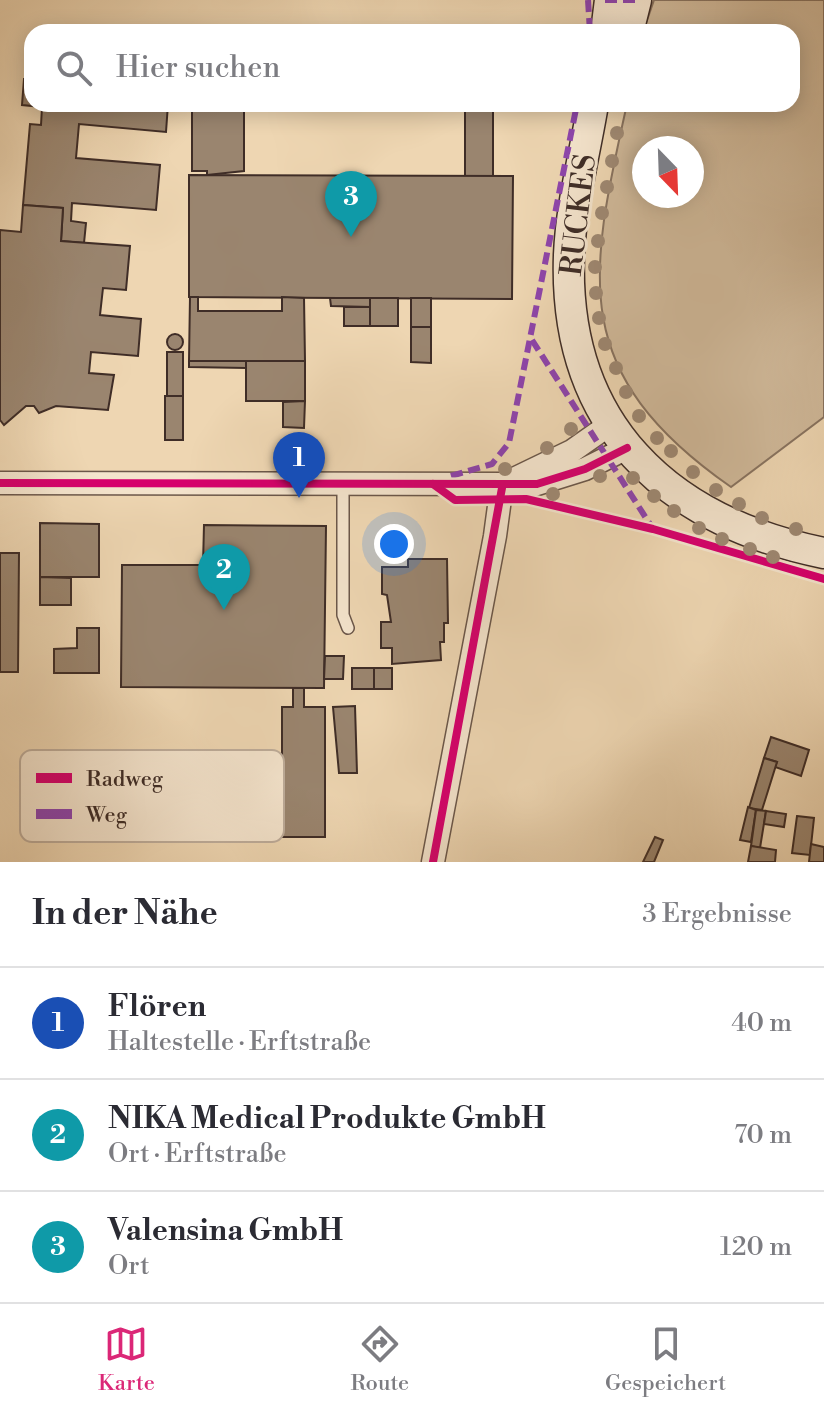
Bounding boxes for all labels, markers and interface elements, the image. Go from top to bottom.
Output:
search box [24,24,800,112]
icon: search [52,46,96,90]
text: Hier suchen [116,49,280,87]
north arrow [632,136,704,208]
street label: RUCKES [553,152,605,278]
pin: 3 [325,171,377,237]
pin: 1 [273,432,325,498]
your location [374,524,414,564]
pin: 2 [198,544,250,610]
legend [20,750,284,842]
text: Radweg [86,766,164,793]
text: Weg [85,802,128,829]
text: In der Nähe [32,893,218,935]
text: 3 Ergebnisse [642,898,792,930]
text: Flören [108,988,206,1026]
text: 1 [52,1007,64,1039]
text: 40 m [731,1007,792,1039]
text: Haltestelle · Erftstraße [108,1026,371,1058]
text: NIKA Medical Produkte GmbH [108,1100,546,1138]
text: 2 [50,1119,66,1151]
text: 70 m [734,1119,792,1151]
text: Ort · Erftstraße [108,1138,287,1170]
text: Valensina GmbH [108,1212,343,1250]
text: 3 [50,1231,66,1263]
text: 120 m [720,1231,792,1263]
text: Ort [108,1250,150,1282]
tab: Karte [98,1322,155,1397]
tab: Route [351,1322,409,1397]
tab: Gespeichert [605,1322,726,1397]

